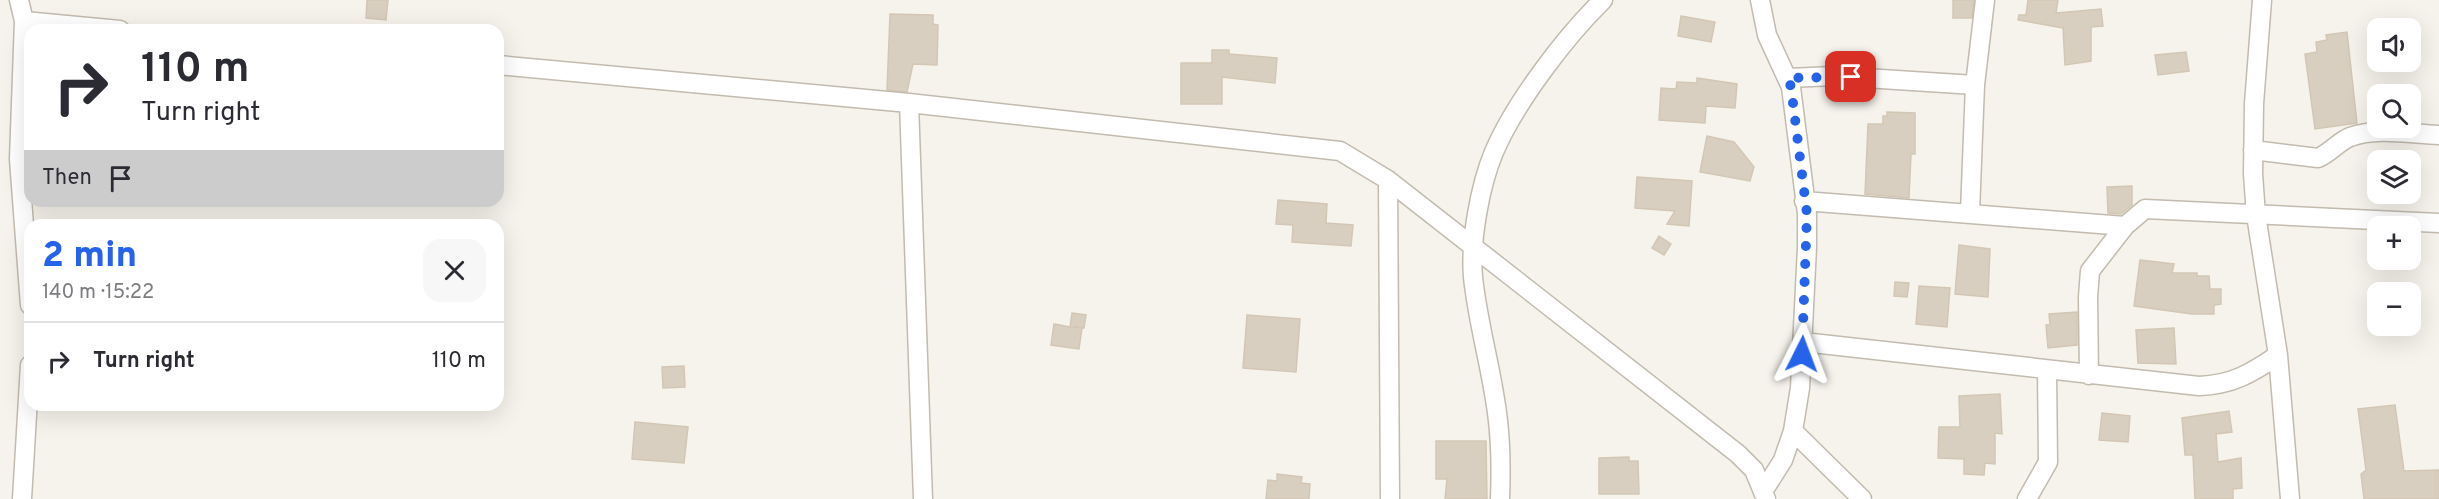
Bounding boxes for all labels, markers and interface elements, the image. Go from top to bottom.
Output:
map controls [2367,18,2421,336]
button: sound [2367,18,2421,72]
text: 110 m [141,44,250,97]
icon: right [42,48,120,126]
pin [1825,51,1876,102]
icon: arrive [1834,60,1867,93]
button: search [2367,84,2421,138]
text: Turn right [141,96,260,130]
button: layers [2367,150,2421,204]
icon: arrive [104,162,137,195]
text: Then [42,165,92,192]
button: + [2367,216,2421,270]
text: 2 min [42,234,137,280]
button: close [423,239,486,302]
text: 140 m · 15:22 [42,280,154,306]
button: − [2367,282,2421,336]
position arrow [1770,322,1834,386]
icon: right [42,345,75,378]
text: Turn right [93,348,195,375]
text: 110 m [432,348,486,375]

